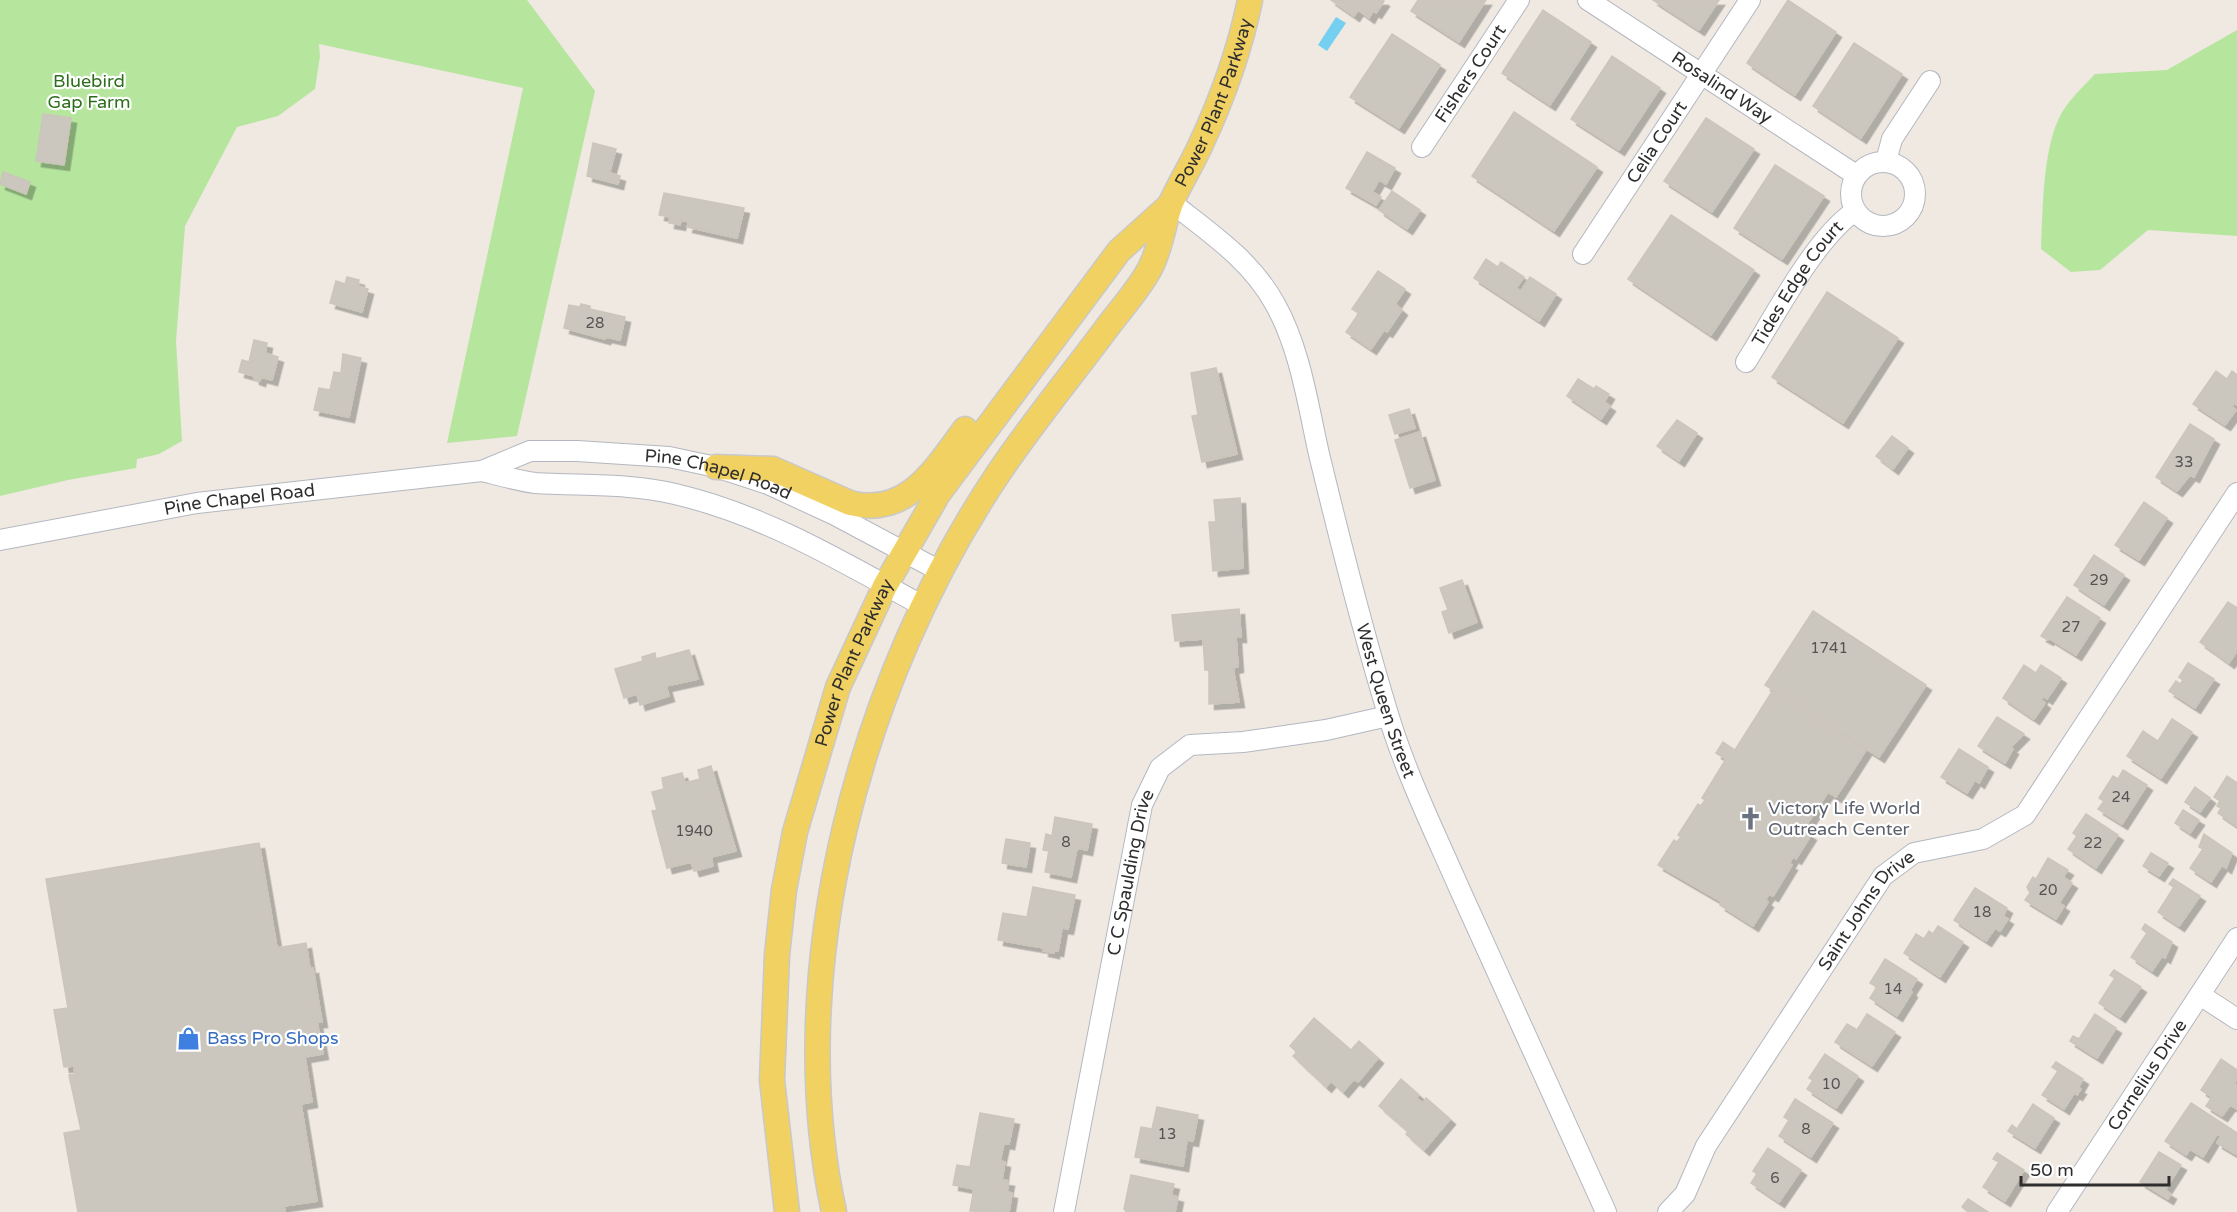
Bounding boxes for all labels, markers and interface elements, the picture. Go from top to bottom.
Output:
street label: Power Plant Parkway [1170,16,1257,191]
street label: Fishers Court [1430,20,1511,127]
street label: Rosalind Way [1668,47,1777,128]
park label: Bluebird Gap Farm [48,70,130,113]
street label: Celia Court [1622,97,1692,187]
street label: Tides Edge Court [1747,216,1848,350]
house number: 28 [586,314,604,332]
street label: Pine Chapel Road [644,444,795,504]
house number: 33 [2175,453,2193,471]
street label: Pine Chapel Road [162,479,316,520]
house number: 29 [2090,571,2108,589]
street label: Power Plant Parkway [810,574,898,749]
house number: 27 [2062,618,2080,636]
street label: West Queen Street [1351,621,1421,781]
house number: 1741 [1810,639,1848,657]
street label: C C Spaulding Drive [1102,786,1159,957]
house number: 24 [2112,788,2130,806]
place label: Victory Life World Outreach Center [1768,797,1920,840]
church icon: Victory Life World Outreach Center [1737,805,1763,831]
house number: 1940 [675,822,713,840]
house number: 8 [1061,833,1071,851]
house number: 22 [2084,834,2102,852]
street label: Saint Johns Drive [1813,845,1919,974]
house number: 20 [2039,881,2057,899]
house number: 18 [1973,903,1991,921]
house number: 14 [1884,980,1902,998]
street label: Cornelius Drive [2102,1015,2192,1135]
shop icon: Bass Pro Shops [176,1025,202,1051]
place label: Bass Pro Shops [207,1027,339,1049]
house number: 10 [1822,1075,1840,1093]
house number: 8 [1801,1120,1811,1138]
house number: 13 [1158,1125,1176,1143]
scale bar [2021,1149,2170,1187]
text: 50 m [2030,1159,2074,1181]
house number: 6 [1770,1169,1780,1187]

